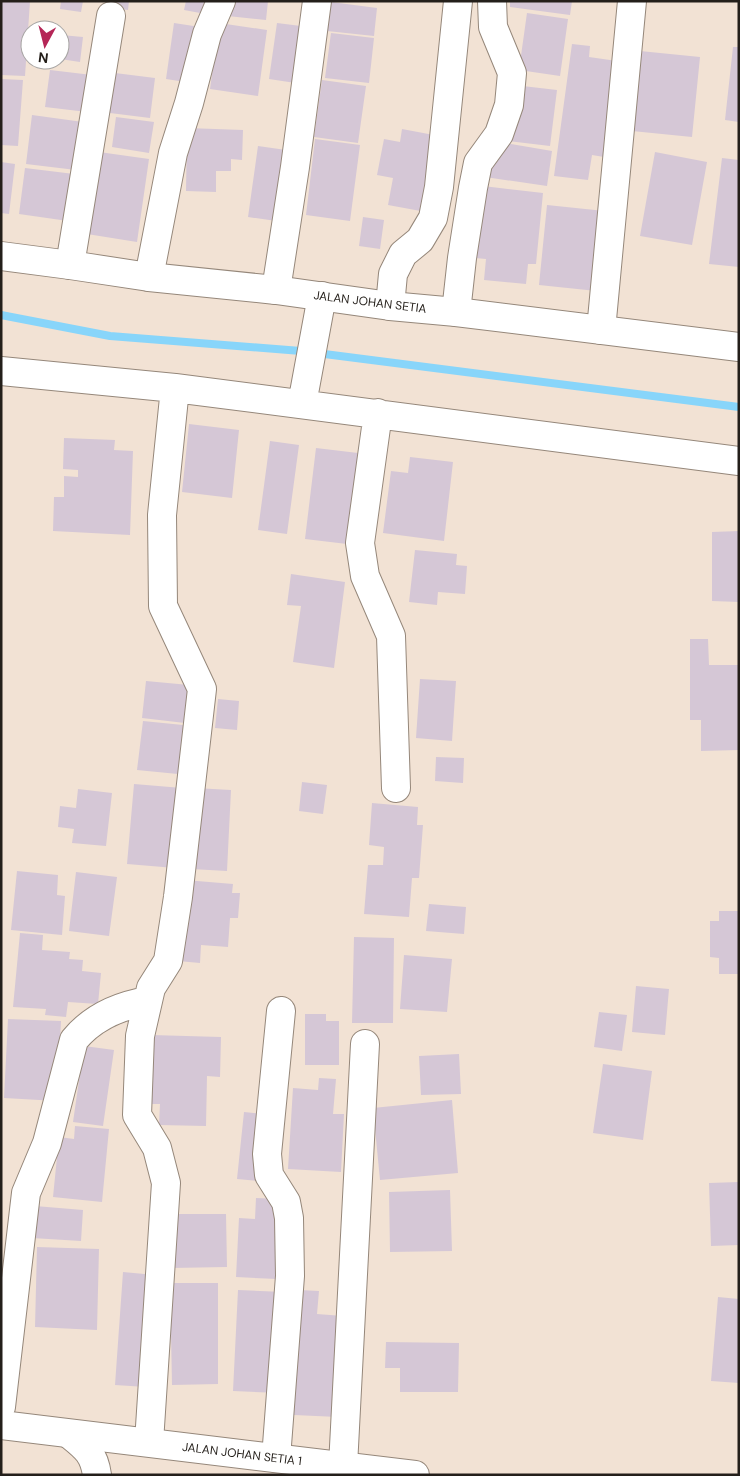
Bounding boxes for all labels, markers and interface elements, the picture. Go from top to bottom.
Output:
north arrow [20,20,70,70]
text: N [37,48,50,67]
street label: JALAN JOHAN SETIA [313,287,427,317]
street label: JALAN JOHAN SETIA 1 [181,1439,303,1469]

